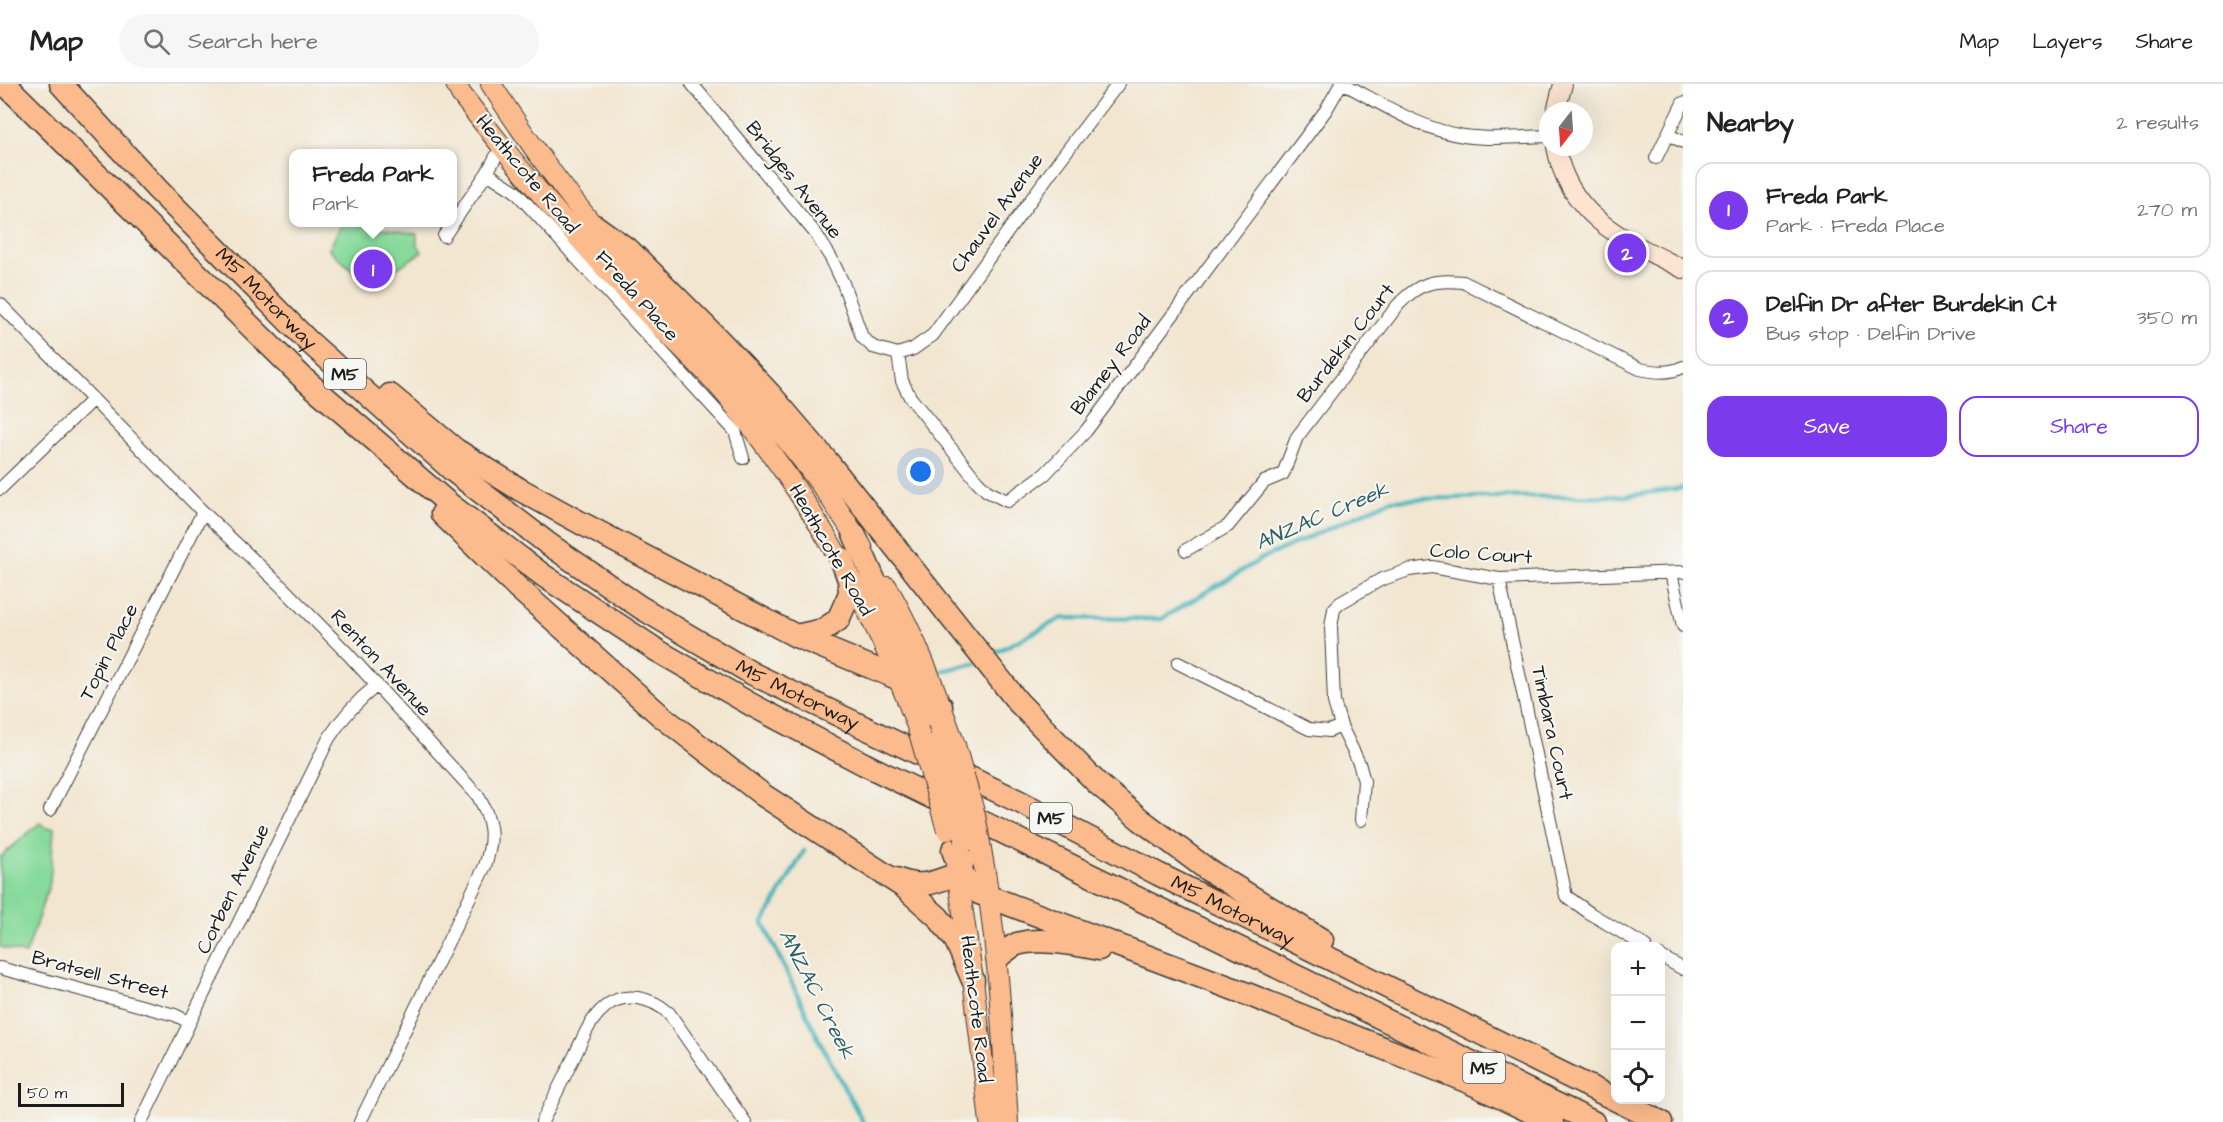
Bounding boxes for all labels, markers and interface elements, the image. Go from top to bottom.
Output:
search box [119,14,539,68]
text: Map [30,22,83,61]
icon: search [140,25,173,58]
text: Search here [188,26,318,57]
text: Map [1959,27,1999,56]
text: Layers [2032,27,2102,56]
text: Share [2135,27,2193,56]
north arrow [1539,102,1593,156]
text: Nearby [1707,105,1794,141]
street label: Heathcote Road [469,108,585,240]
text: 2 results [2116,109,2199,137]
street label: Bridges Avenue [738,115,849,246]
street label: Chauvel Avenue [944,147,1050,279]
popup [289,149,457,227]
text: Freda Park [312,159,434,190]
text: Freda Park [1766,181,1887,212]
text: Park [312,190,359,218]
text: 1 [1727,196,1730,224]
text: 270 m [2137,196,2197,224]
text: Park · Freda Place [1766,212,1945,240]
pin: 2 [1608,230,1646,276]
street label: M5 Motorway [209,241,323,357]
street label: Freda Place [589,244,686,348]
pin: 1 [354,246,392,291]
street label: Burdekin Court [1290,277,1402,409]
text: Delfin Dr after Burdekin Ct [1766,289,2056,320]
text: 2 [1723,304,1734,332]
text: 350 m [2136,304,2197,332]
street label: Blamey Road [1064,309,1159,421]
text: Bus stop · Delfin Drive [1766,320,1976,348]
road number: M5 [324,359,366,389]
button: Save [1707,396,1947,457]
button: Share [1959,396,2199,457]
your location [906,457,935,486]
water label: ANZAC Creek [1251,475,1394,557]
street label: Heathcote Road [782,479,880,621]
street label: Colo Court [1429,536,1533,572]
street label: Topin Place [73,599,145,705]
street label: Renton Avenue [324,603,438,723]
street label: M5 Motorway [730,653,864,738]
street label: Timbara Court [1524,663,1580,803]
road number: M5 [1030,803,1072,833]
street label: Corben Avenue [189,819,277,959]
street label: M5 Motorway [1166,869,1299,954]
water label: ANZAC Creek [772,924,863,1065]
street label: Heathcote Road [953,934,999,1084]
map controls [1611,942,1665,1104]
button: + [1611,942,1665,996]
street label: Bratsell Street [29,943,171,1007]
button: − [1611,996,1665,1050]
button: locate [1611,1050,1665,1104]
road number: M5 [1463,1053,1505,1083]
scale bar [18,1080,124,1108]
text: 50 m [27,1082,67,1104]

